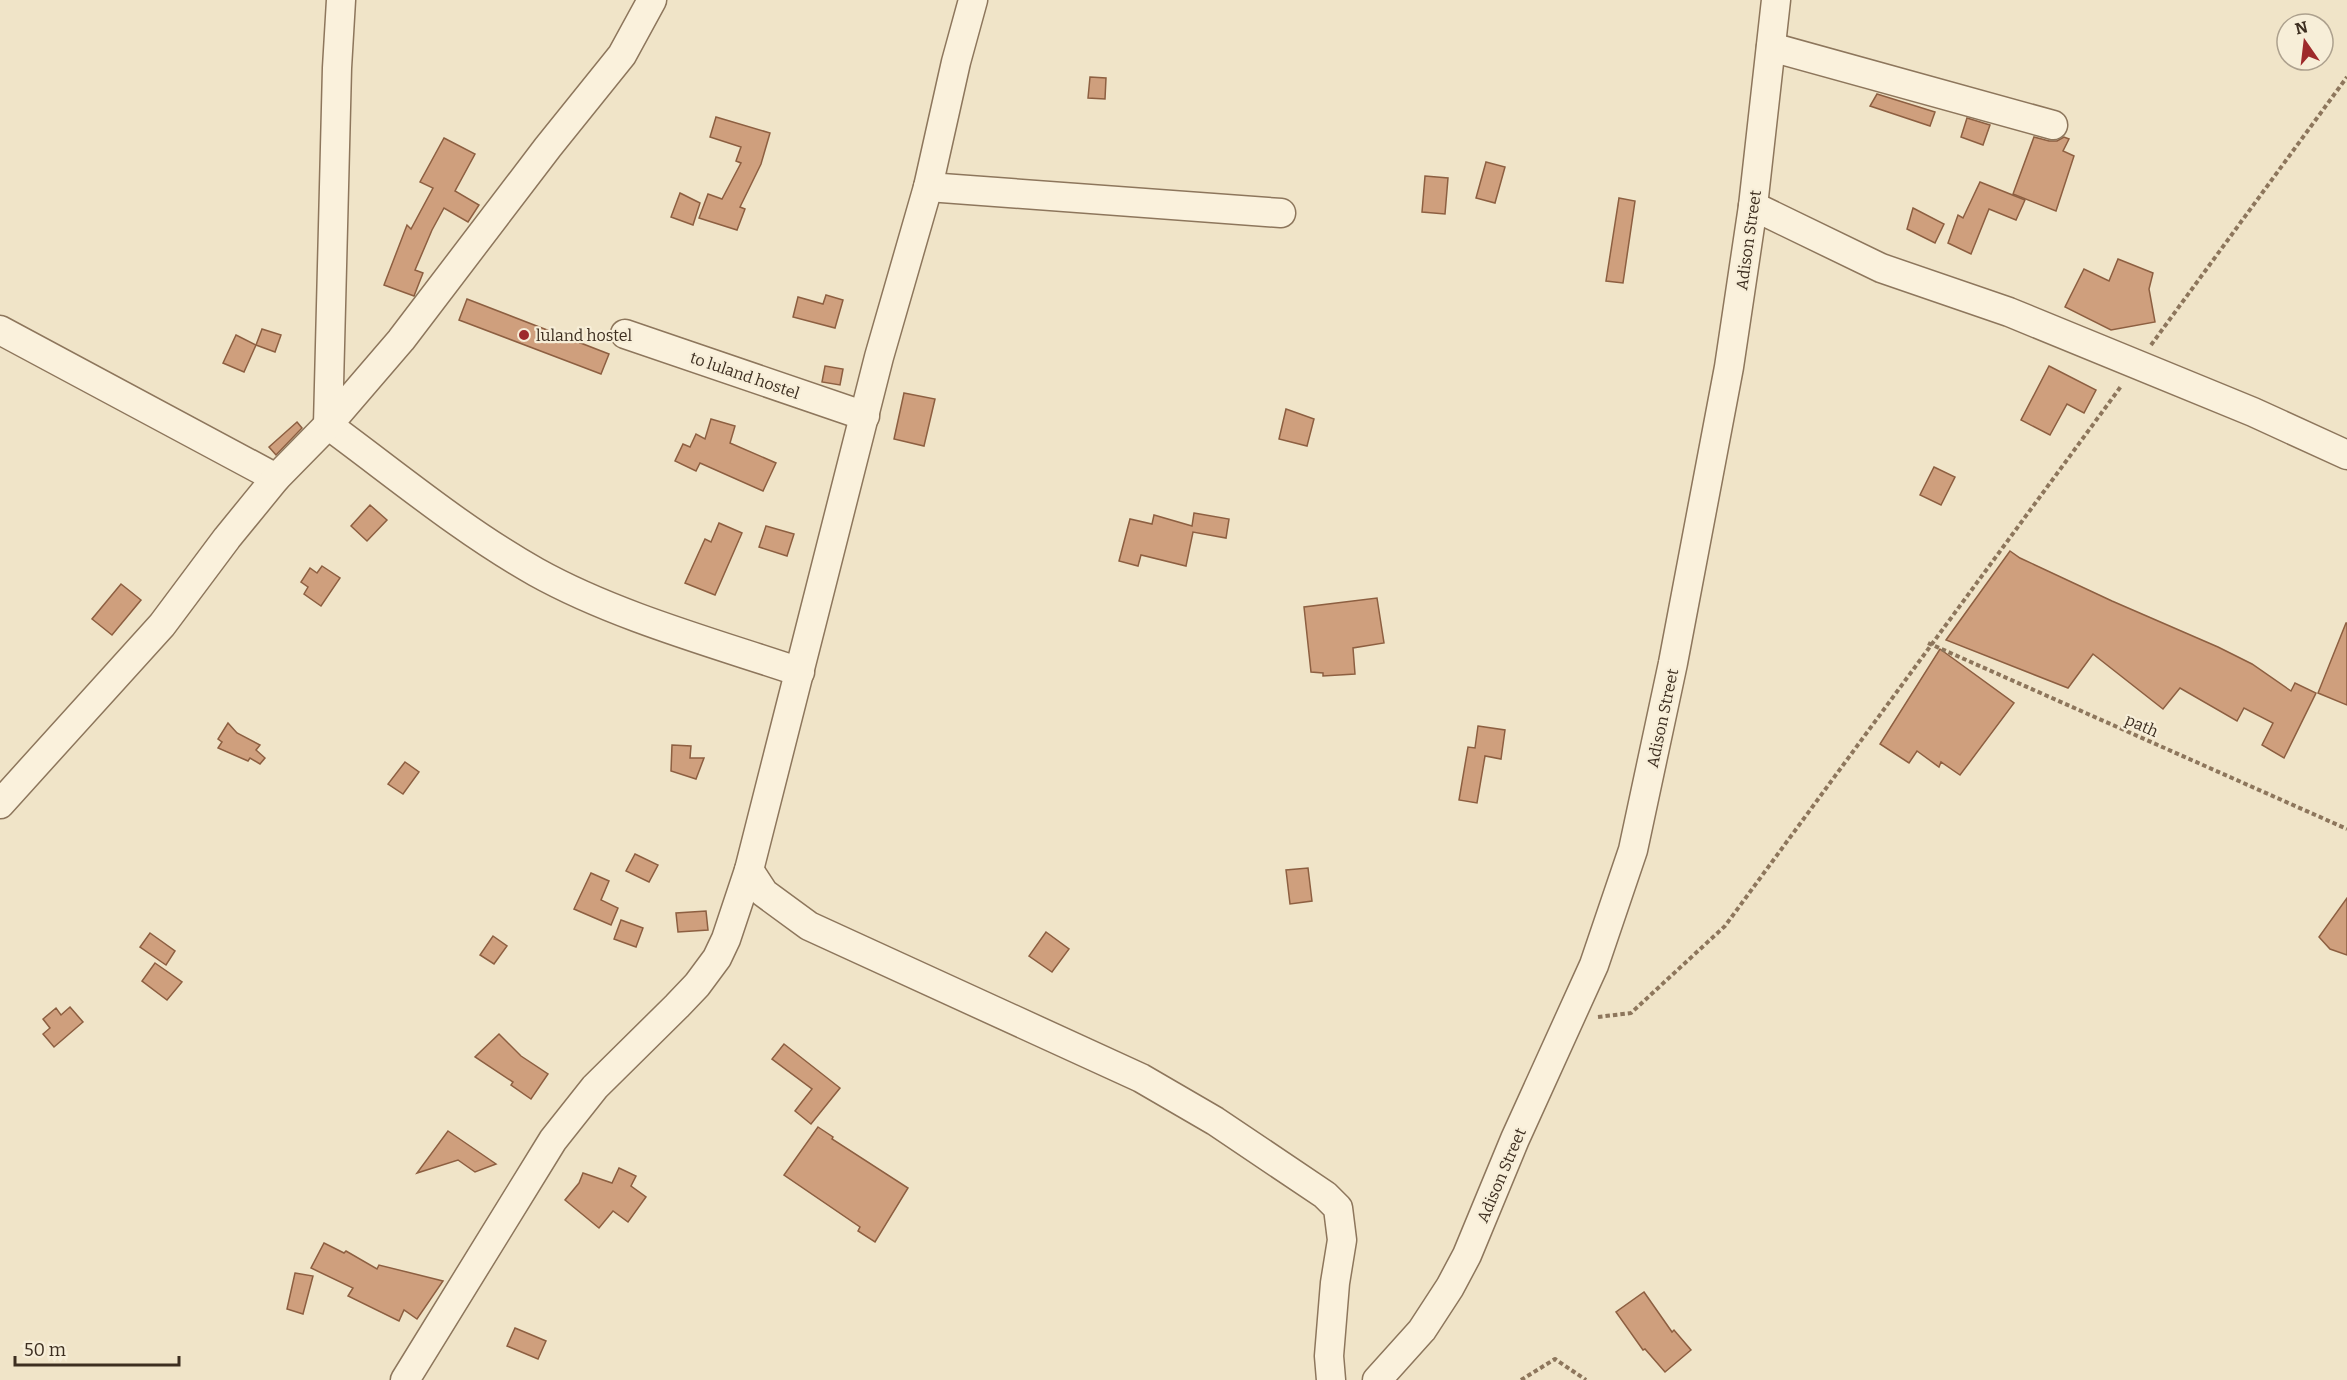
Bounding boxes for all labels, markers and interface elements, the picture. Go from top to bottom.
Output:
north arrow [2275,12,2335,72]
text: N [2293,17,2310,39]
street label: Adison Street [1732,189,1765,291]
place label: luland hostel [536,326,633,345]
marker: luland hostel [517,328,531,342]
street label: to luland hostel [688,348,802,403]
street label: Adison Street [1643,667,1682,769]
street label: path [2122,710,2161,741]
street label: Adison Street [1473,1125,1530,1225]
scale bar [15,1329,178,1367]
text: 50 m [24,1339,66,1361]

